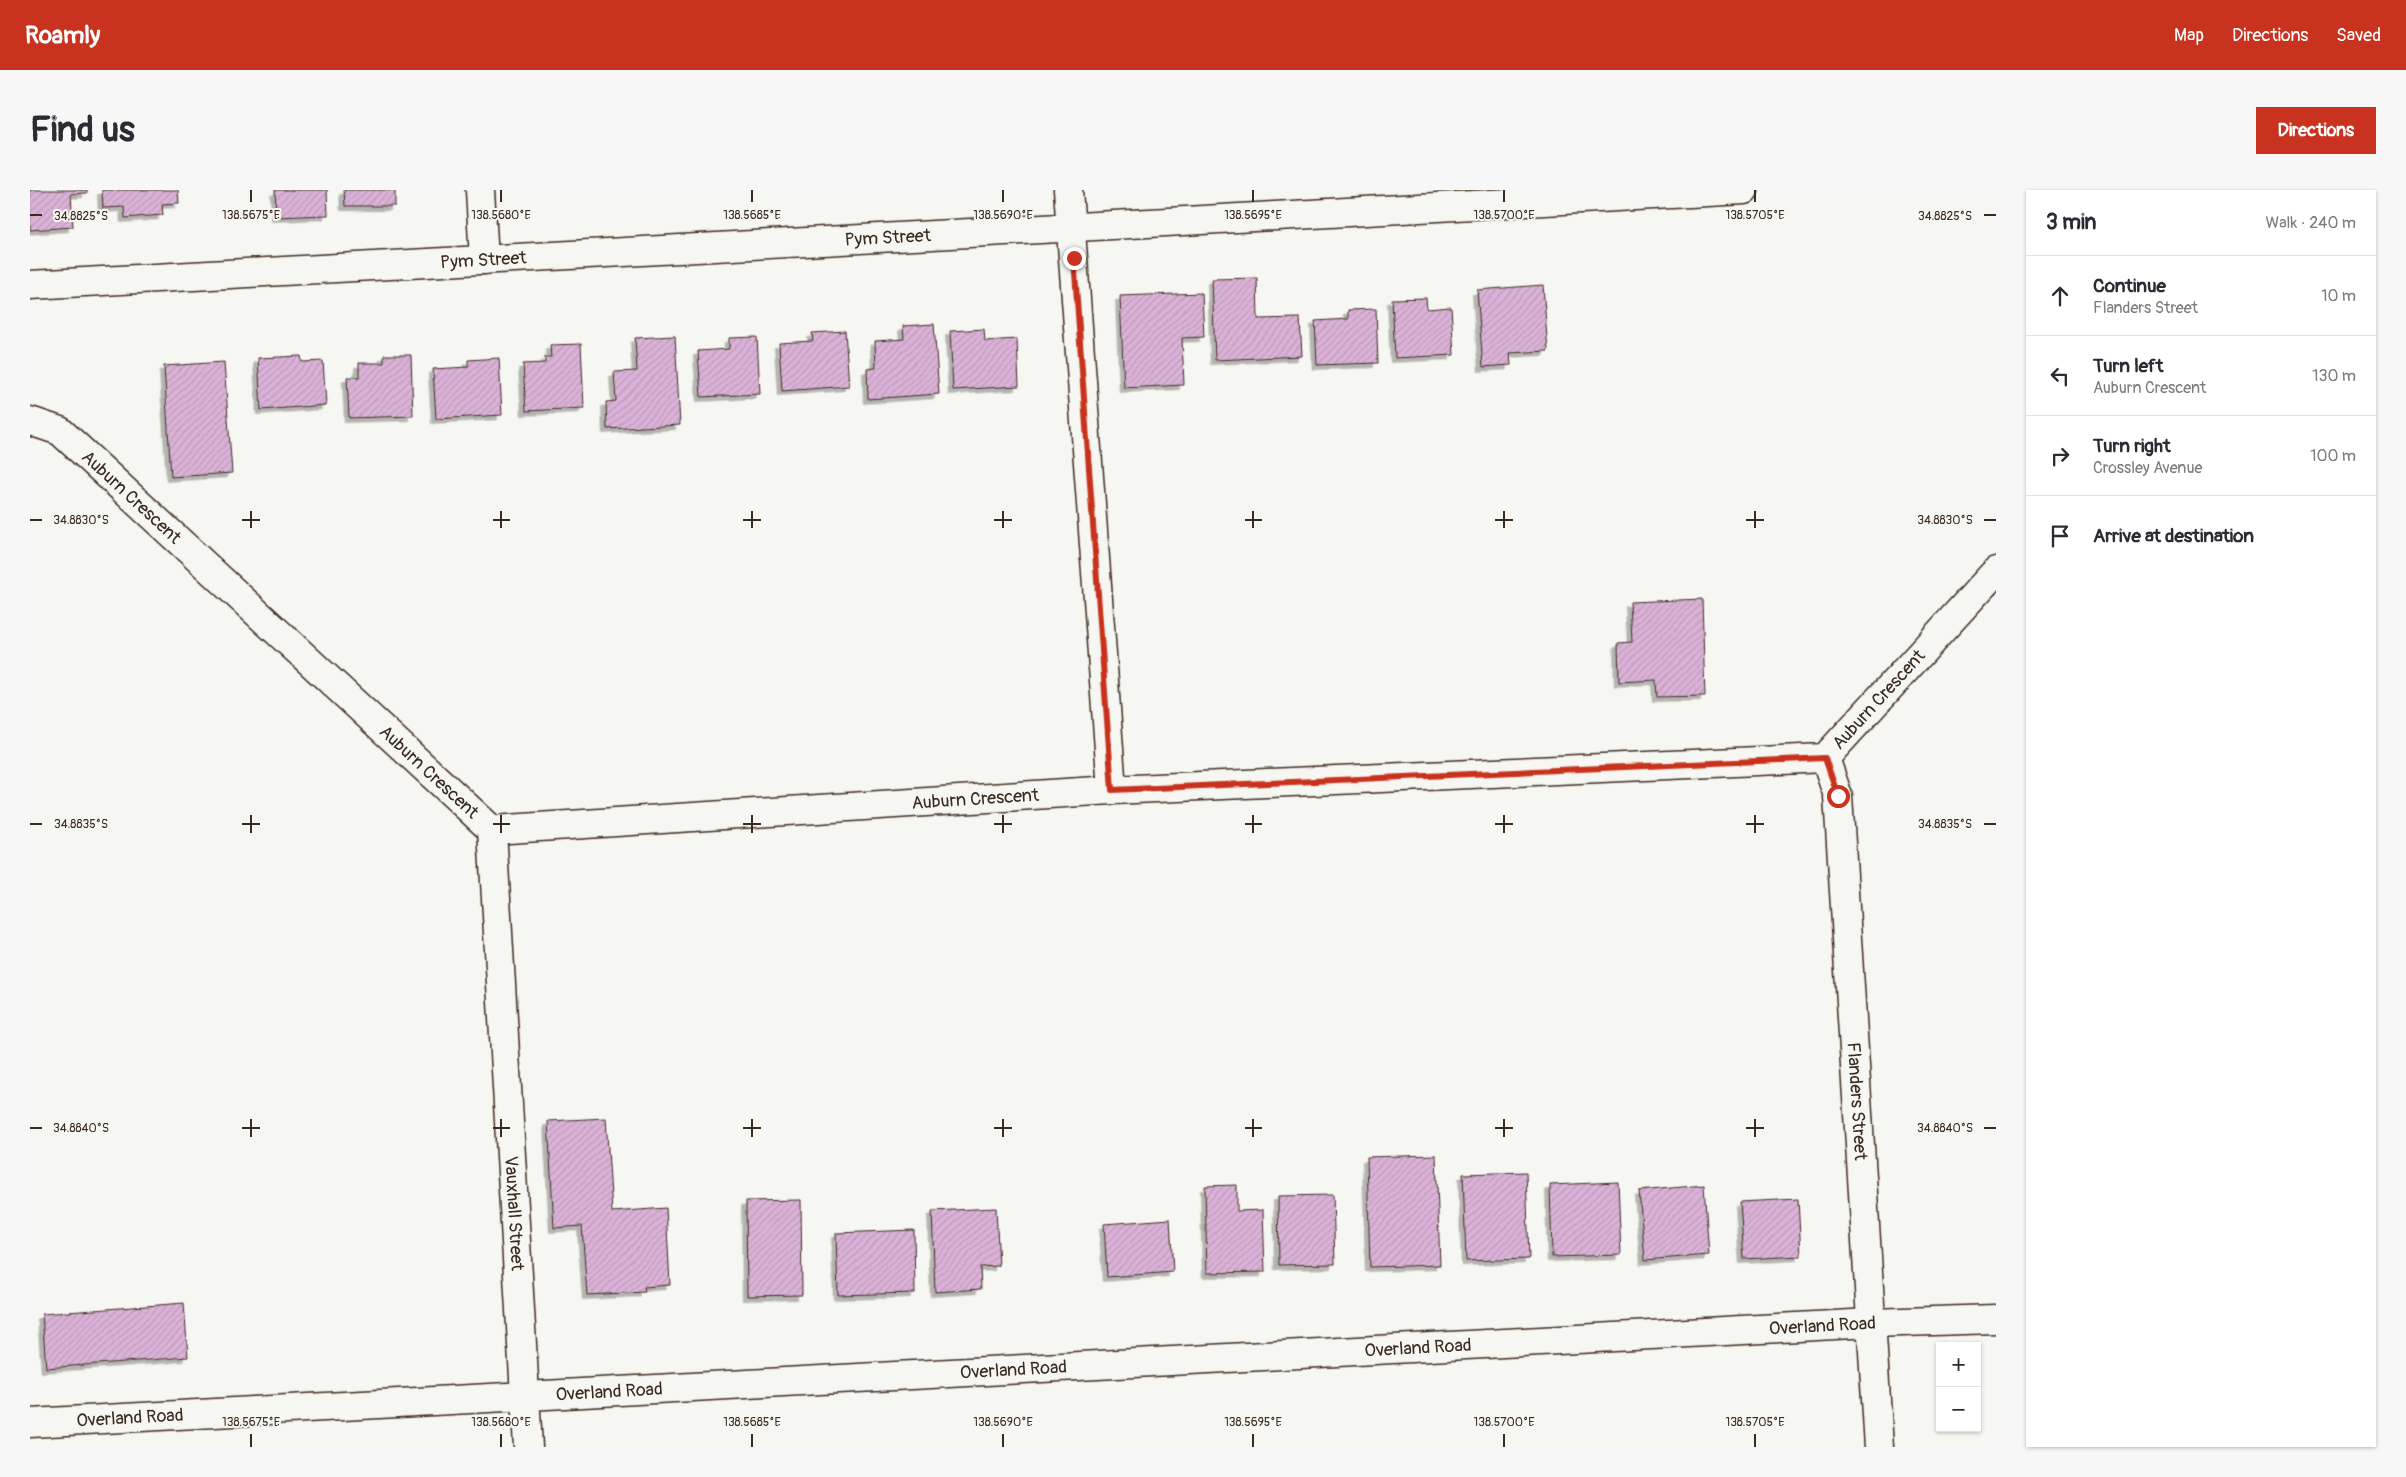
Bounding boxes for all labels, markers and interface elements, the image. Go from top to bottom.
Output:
text: Roamly [25,21,100,50]
text: Map [2174,24,2204,47]
text: Directions [2232,24,2308,47]
text: Saved [2336,24,2381,47]
button: Directions [2256,107,2376,154]
text: Find us [30,108,135,152]
text: 138.5675°E [222,208,280,223]
text: 138.5680°E [471,208,531,223]
text: 138.5685°E [723,208,781,223]
text: 138.5690°E [973,208,1033,223]
text: 138.5695°E [1224,208,1282,223]
text: 138.5700°E [1474,208,1534,223]
text: 138.5705°E [1725,208,1785,223]
text: 34.8825°S [54,209,108,224]
text: 34.8825°S [1918,209,1972,224]
text: 3 min [2046,209,2096,236]
text: Walk · 240 m [2265,213,2356,233]
street label: Pym Street [844,224,932,252]
street label: Pym Street [440,246,528,274]
route end [1063,247,1086,270]
text: Continue [2093,274,2166,298]
icon: ahead [2046,282,2074,310]
text: 10 m [2321,286,2356,306]
text: Flanders Street [2093,298,2198,318]
text: Turn left [2093,354,2163,378]
icon: left [2046,362,2074,390]
text: 130 m [2312,366,2356,386]
text: Auburn Crescent [2093,378,2206,398]
text: Turn right [2093,434,2171,458]
icon: right [2046,442,2074,470]
street label: Auburn Crescent [77,446,186,550]
text: 100 m [2310,446,2356,466]
text: Crossley Avenue [2093,458,2202,478]
text: 34.8830°S [53,513,109,528]
text: 34.8830°S [1917,513,1973,528]
icon: arrive [2046,522,2074,550]
text: Arrive at destination [2093,524,2254,548]
street label: Auburn Crescent [1827,644,1931,755]
street label: Auburn Crescent [374,721,484,824]
street label: Auburn Crescent [911,784,1040,815]
route start [1827,785,1850,808]
text: 34.8835°S [54,817,108,832]
text: 34.8835°S [1918,817,1972,832]
street label: Flanders Street [1842,1042,1872,1162]
text: 34.8840°S [53,1121,109,1136]
text: 34.8840°S [1917,1121,1973,1136]
street label: Vauxhall Street [499,1155,529,1272]
street label: Overland Road [1768,1312,1876,1341]
street label: Overland Road [1364,1334,1472,1362]
map controls [1936,1342,1981,1432]
button: + [1936,1342,1981,1387]
street label: Overland Road [959,1356,1068,1384]
street label: Overland Road [555,1378,663,1406]
button: − [1936,1387,1981,1432]
street label: Overland Road [76,1404,184,1432]
text: 138.5675°E [222,1415,280,1430]
text: 138.5680°E [471,1415,531,1430]
text: 138.5685°E [723,1415,781,1430]
text: 138.5690°E [973,1415,1033,1430]
text: 138.5695°E [1224,1415,1282,1430]
text: 138.5700°E [1474,1415,1534,1430]
text: 138.5705°E [1725,1415,1785,1430]

